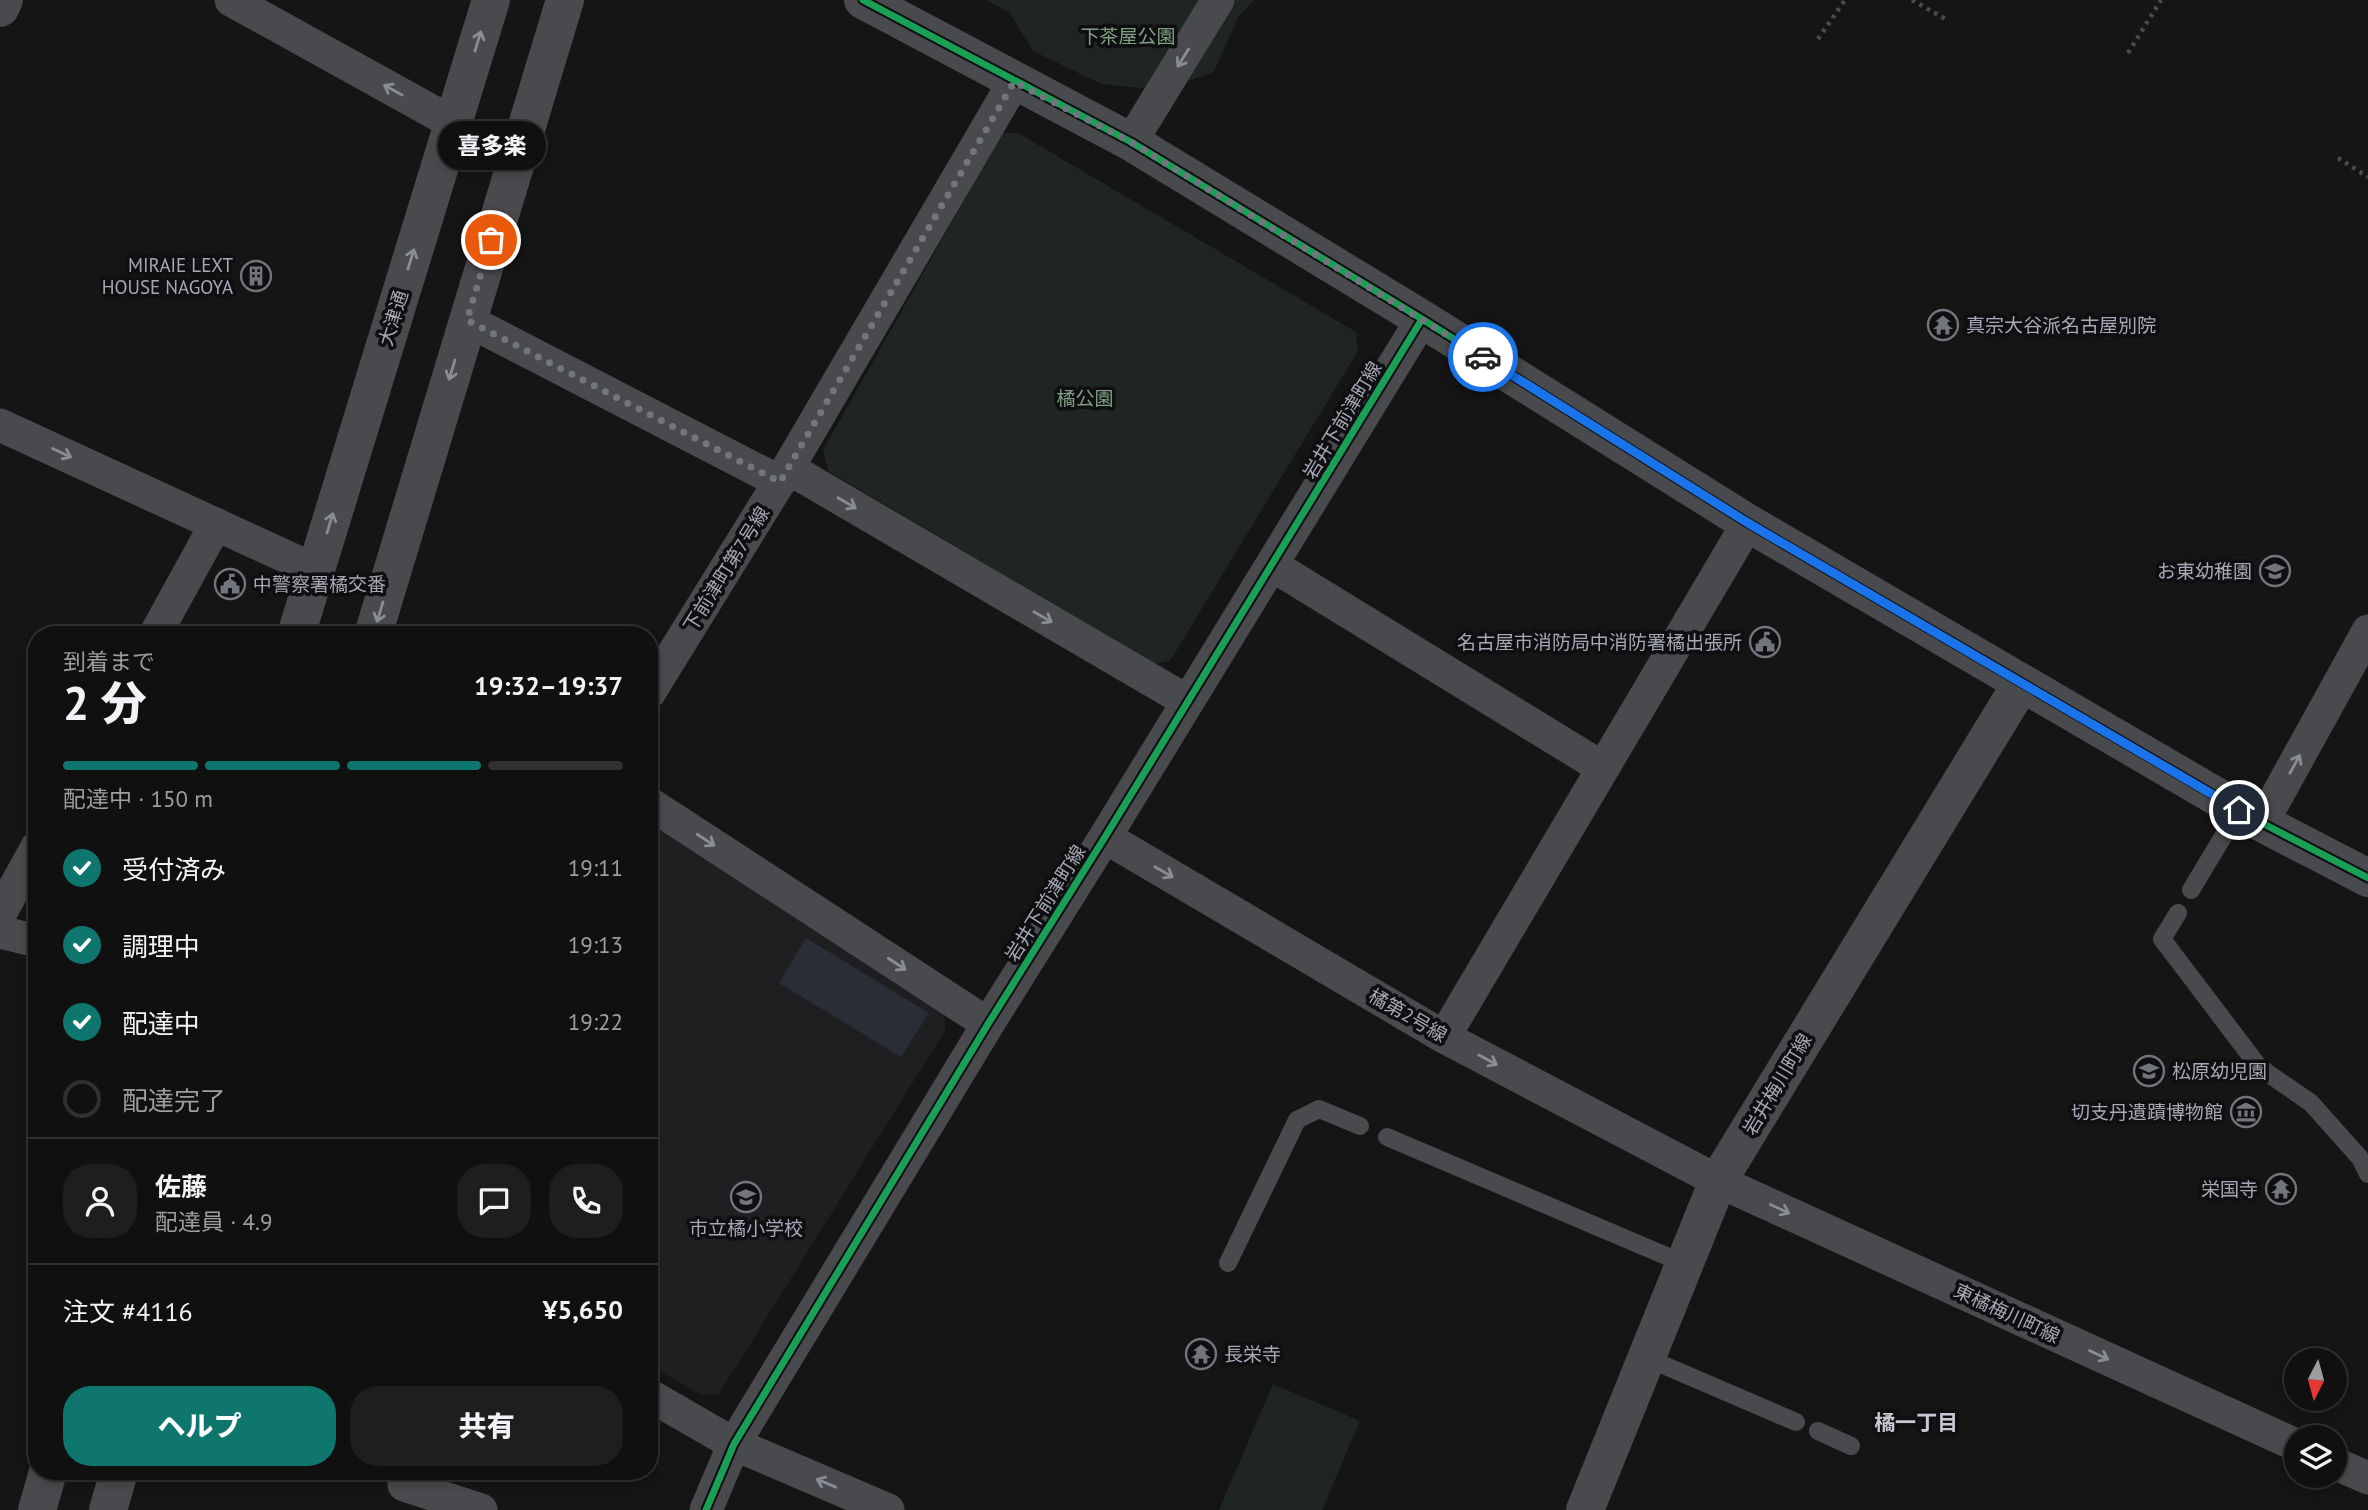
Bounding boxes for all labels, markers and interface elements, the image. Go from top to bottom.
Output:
park label: 下茶屋公園 [1080,24,1176,48]
one-way arrow [472,31,485,53]
one-way arrow [1175,48,1189,68]
one-way arrow [383,83,404,96]
callout: 喜多楽 [437,121,545,170]
text: 喜多楽 [458,131,527,160]
pin [461,210,521,270]
icon: bag [472,221,510,259]
one-way arrow [406,248,418,270]
place label: MIRAIE LEXT HOUSE NAGOYA [102,253,233,299]
building icon: MIRAIE LEXT HOUSE NAGOYA [239,259,273,293]
street label: 大津通 [373,287,413,349]
temple icon: 真宗大谷派名古屋別院 [1926,308,1960,342]
place label: 真宗大谷派名古屋別院 [1966,313,2156,337]
courier [1448,322,1518,392]
icon: car [1464,338,1502,376]
street label: 岩井下前津町線 [1297,357,1387,483]
one-way arrow [445,359,458,381]
park label: 橘公園 [1056,386,1114,410]
one-way arrow [51,447,72,460]
one-way arrow [836,496,856,510]
street label: 下前津町第7号線 [678,502,774,636]
one-way arrow [324,512,337,534]
school or university icon: お東幼稚園 [2258,554,2292,588]
place label: お東幼稚園 [2157,559,2252,583]
public building icon: 中警察署橘交番 [213,567,247,601]
place label: 中警察署橘交番 [253,572,386,596]
one-way arrow [373,600,386,622]
one-way arrow [1033,611,1053,625]
public building icon: 名古屋市消防局中消防署橘出張所 [1748,625,1782,659]
place label: 名古屋市消防局中消防署橘出張所 [1457,630,1742,654]
text: 到着まで [63,647,155,676]
text: 19:32–19:37 [474,669,623,702]
text: 2 分 [63,673,147,733]
one-way arrow [2288,754,2302,774]
pin [2209,780,2269,840]
text: 配達中 · 150 m [63,784,213,813]
icon: home [2220,791,2258,829]
one-way arrow [696,834,716,848]
street label: 岩井下前津町線 [1000,840,1090,966]
icon: check [63,849,101,887]
text: 受付済み [122,853,226,886]
text: 19:11 [568,853,623,882]
one-way arrow [1154,865,1174,879]
icon: check [63,926,101,964]
text: 調理中 [122,930,200,963]
text: 19:13 [568,930,623,959]
one-way arrow [887,957,906,972]
street label: 橘第2号線 [1365,983,1451,1047]
icon: check [63,1003,101,1041]
text: 配達中 [122,1007,200,1040]
text: 19:22 [568,1007,623,1036]
street label: 岩井梅川町線 [1737,1029,1817,1139]
one-way arrow [1477,1054,1498,1067]
school or university icon: 松原幼児園 [2132,1054,2166,1088]
place label: 松原幼児園 [2172,1059,2267,1083]
text: 配達完了 [122,1084,226,1117]
museum icon: 切支丹遺蹟博物館 [2229,1095,2263,1129]
place label: 切支丹遺蹟博物館 [2071,1100,2223,1124]
button: person [63,1164,137,1238]
button: chat [457,1164,531,1238]
button: phone [549,1164,623,1238]
text: 佐藤 [155,1170,207,1203]
temple icon: 栄国寺 [2264,1172,2298,1206]
place label: 栄国寺 [2201,1177,2258,1201]
school or university icon: 市立橘小学校 [729,1180,763,1214]
one-way arrow [1769,1203,1790,1216]
text: 配達員 · 4.9 [155,1207,272,1236]
place label: 市立橘小学校 [689,1216,803,1240]
street label: 東橘梅川町線 [1950,1278,2064,1348]
text: ¥5,650 [543,1293,623,1326]
text: 注文 #4116 [63,1295,193,1328]
temple icon: 長栄寺 [1184,1337,1218,1371]
place label: 長栄寺 [1224,1342,1281,1366]
north arrow [2284,1348,2347,1410]
map controls [2284,1348,2347,1488]
one-way arrow [2087,1349,2109,1362]
button: ヘルプ [63,1386,336,1466]
button: 共有 [350,1386,623,1466]
district label: 橘一丁目 [1874,1409,1958,1436]
button: layers [2284,1425,2347,1488]
one-way arrow [815,1476,837,1489]

